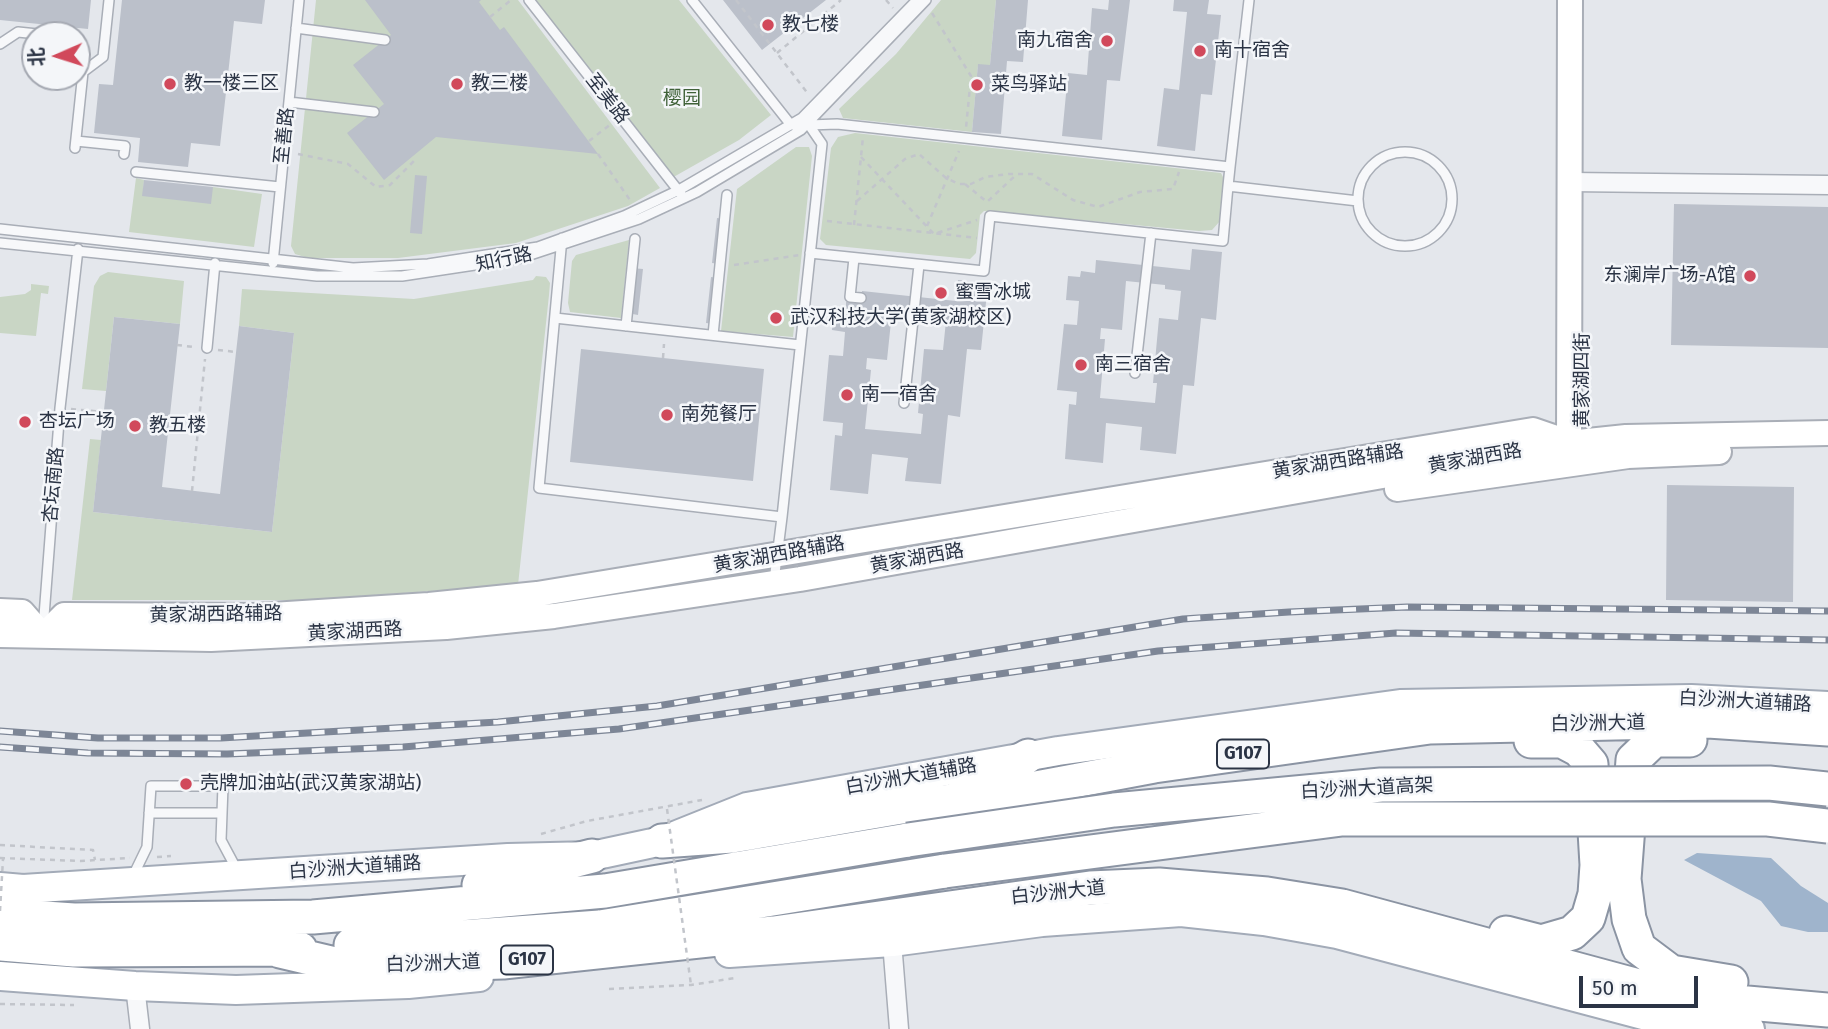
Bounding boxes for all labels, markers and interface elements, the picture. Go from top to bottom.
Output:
place label: 教七楼 [782,14,839,36]
marker: 教七楼 [760,17,776,33]
north arrow [21,21,91,91]
place label: 南九宿舍 [1017,30,1093,52]
marker: 南九宿舍 [1099,33,1115,49]
place label: 南十宿舍 [1214,40,1290,62]
marker: 南十宿舍 [1192,43,1208,59]
text: 北 [25,47,49,67]
street label: 至美路 [580,70,634,128]
place label: 教一楼三区 [184,73,279,95]
place label: 教三楼 [471,73,528,95]
place label: 菜鸟驿站 [991,74,1067,96]
marker: 教一楼三区 [162,76,178,92]
marker: 教三楼 [449,76,465,92]
marker: 菜鸟驿站 [969,77,985,93]
park label: 樱园 [663,88,701,110]
street label: 至善路 [271,106,299,166]
street label: 知行路 [474,243,534,277]
place label: 东澜岸广场-A馆 [1604,265,1736,287]
marker: 东澜岸广场-A馆 [1742,268,1758,284]
place label: 蜜雪冰城 [955,282,1031,304]
marker: 蜜雪冰城 [933,285,949,301]
place label: 武汉科技大学(黄家湖校区) [790,307,1011,329]
marker: 武汉科技大学(黄家湖校区) [768,310,784,326]
street label: 黄家湖四街 [1572,333,1594,427]
place label: 南三宿舍 [1095,354,1171,376]
marker: 南三宿舍 [1073,357,1089,373]
place label: 南一宿舍 [861,384,937,406]
marker: 南一宿舍 [839,387,855,403]
place label: 南苑餐厅 [681,404,757,426]
marker: 南苑餐厅 [659,407,675,423]
place label: 杏坛广场 [39,411,115,433]
marker: 杏坛广场 [17,414,33,430]
place label: 教五楼 [149,415,206,437]
marker: 教五楼 [127,418,143,434]
street label: 黄家湖西路辅路 [1271,440,1405,484]
street label: 黄家湖西路 [1426,440,1524,478]
street label: 杏坛南路 [39,446,69,524]
street label: 黄家湖西路辅路 [712,532,846,578]
street label: 黄家湖西路 [868,540,966,578]
street label: 黄家湖西路辅路 [149,602,283,628]
street label: 黄家湖西路 [307,618,403,646]
street label: 白沙洲大道辅路 [1678,687,1812,717]
street label: 白沙洲大道 [1550,712,1646,736]
road number: G107 [1217,740,1269,768]
street label: 白沙洲大道辅路 [844,754,978,800]
place label: 壳牌加油站(武汉黄家湖站) [200,773,421,795]
street label: 白沙洲大道高架 [1300,774,1434,804]
marker: 壳牌加油站(武汉黄家湖站) [178,776,194,792]
street label: 白沙洲大道辅路 [288,852,422,884]
street label: 白沙洲大道 [1010,877,1106,909]
road number: G107 [501,945,553,974]
street label: 白沙洲大道 [385,951,481,977]
scale bar [1583,962,1702,1006]
text: 50 m [1592,975,1638,1001]

